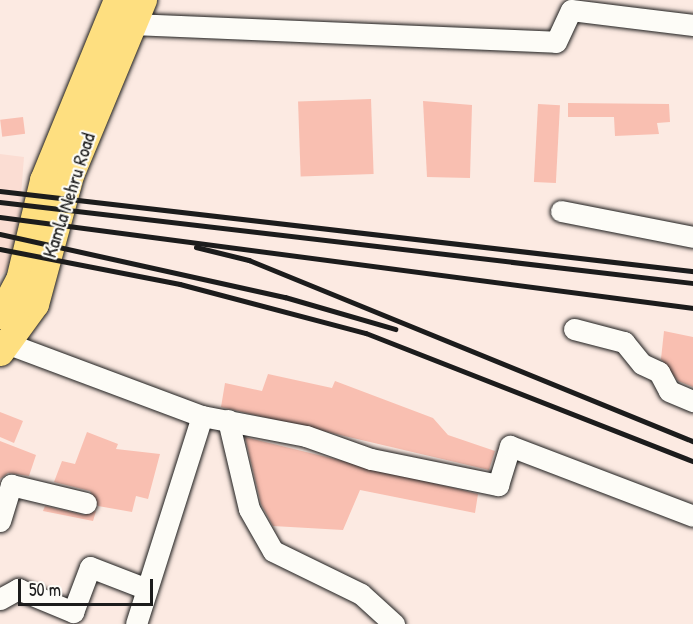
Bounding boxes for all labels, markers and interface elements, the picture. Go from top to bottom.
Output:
street label: Kamla Nehru Road [37,130,99,260]
scale bar [21,567,156,605]
text: 50 m [29,577,61,602]

